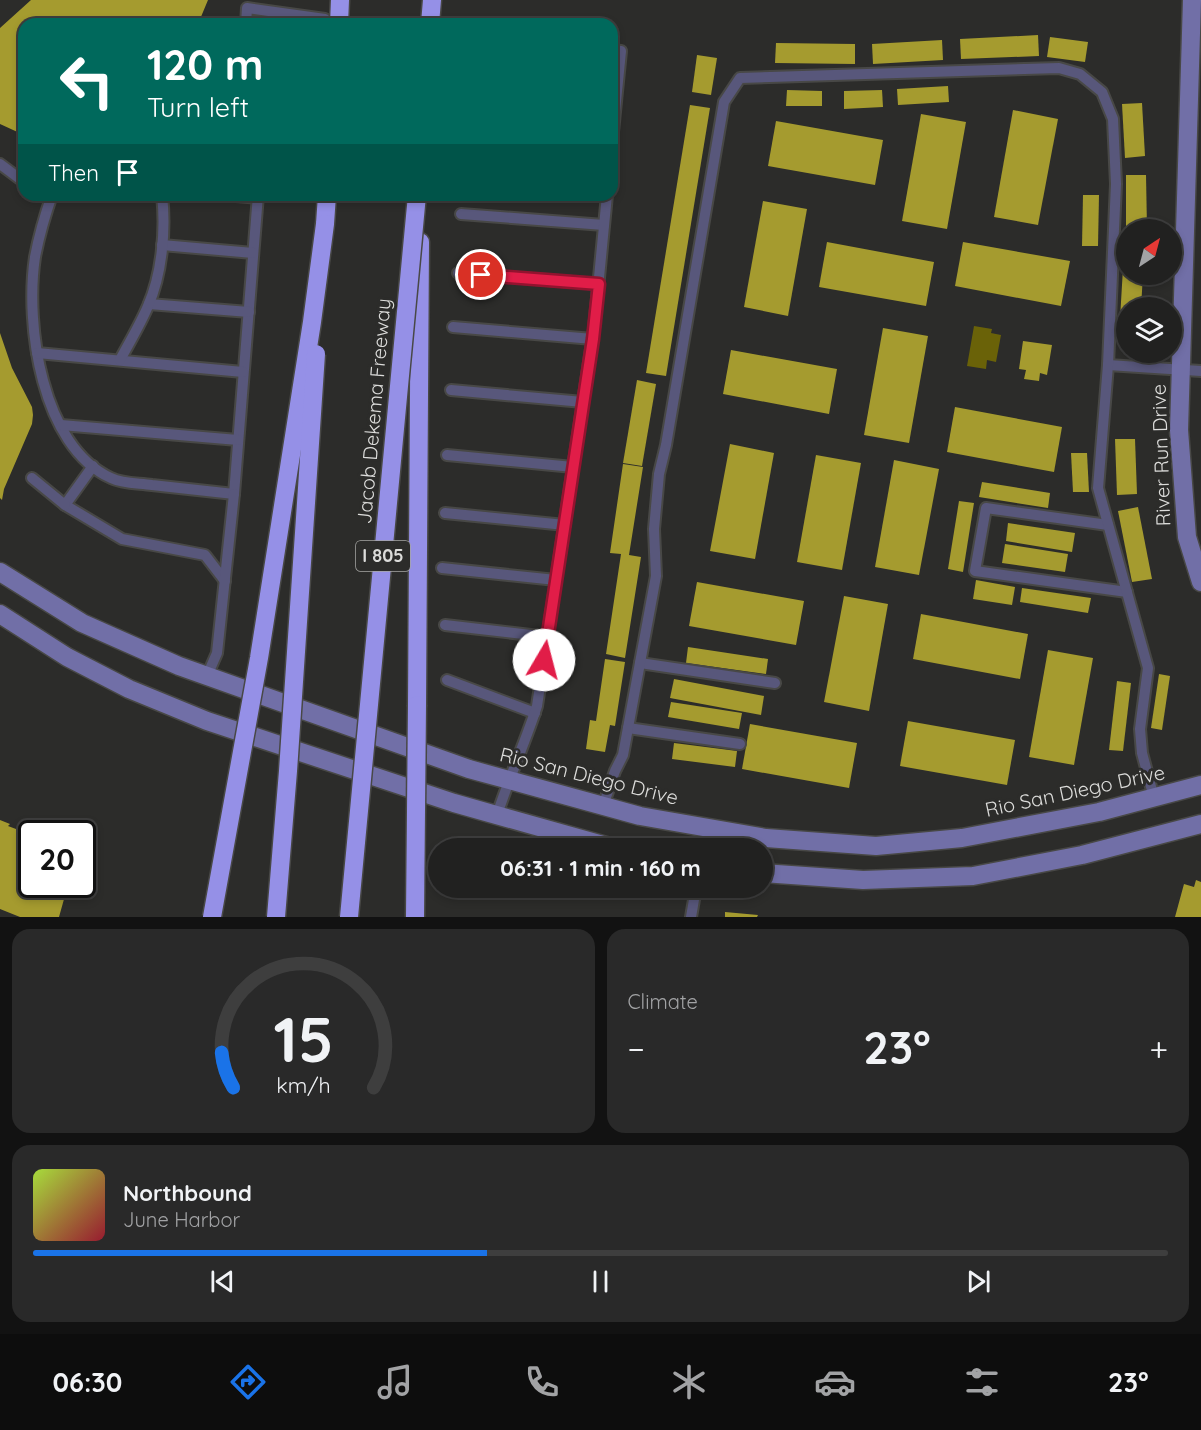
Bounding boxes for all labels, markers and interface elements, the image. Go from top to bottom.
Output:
text: 120 m [147,38,264,91]
icon: left [48,42,126,120]
text: Turn left [147,90,249,124]
icon: arrive [111,156,144,189]
text: Then [48,159,99,187]
north arrow [1116,219,1182,285]
map controls [1116,219,1182,363]
pin [455,249,506,300]
icon: arrive [464,258,497,291]
street label: Jacob Dekema Freeway [351,297,396,525]
button: layers [1116,297,1182,363]
street label: River Run Drive [1146,383,1175,527]
road number: I 805 [356,541,410,571]
position arrow [512,628,576,692]
street label: Rio San Diego Drive [497,741,681,810]
street label: Rio San Diego Drive [983,759,1167,822]
speed limit sign: 20 [18,820,96,898]
text: 06:31 · 1 min · 160 m [500,854,701,882]
text: Climate [628,989,698,1014]
text: 15 [273,1000,333,1078]
text: 23° [863,1019,931,1075]
text: − [628,1028,645,1069]
text: + [1149,1028,1168,1069]
text: km/h [276,1072,330,1098]
text: Northbound [123,1179,252,1207]
text: June Harbor [123,1207,240,1232]
icon: previous [206,1265,239,1298]
icon: pause [584,1265,617,1298]
icon: next [962,1265,995,1298]
icon: directions [227,1361,269,1403]
icon: music [374,1361,416,1403]
icon: phone [521,1361,563,1403]
icon: climate [668,1361,710,1403]
icon: car [814,1361,856,1403]
icon: filters [961,1361,1003,1403]
text: 06:30 [52,1365,122,1399]
text: 23° [1108,1365,1149,1399]

